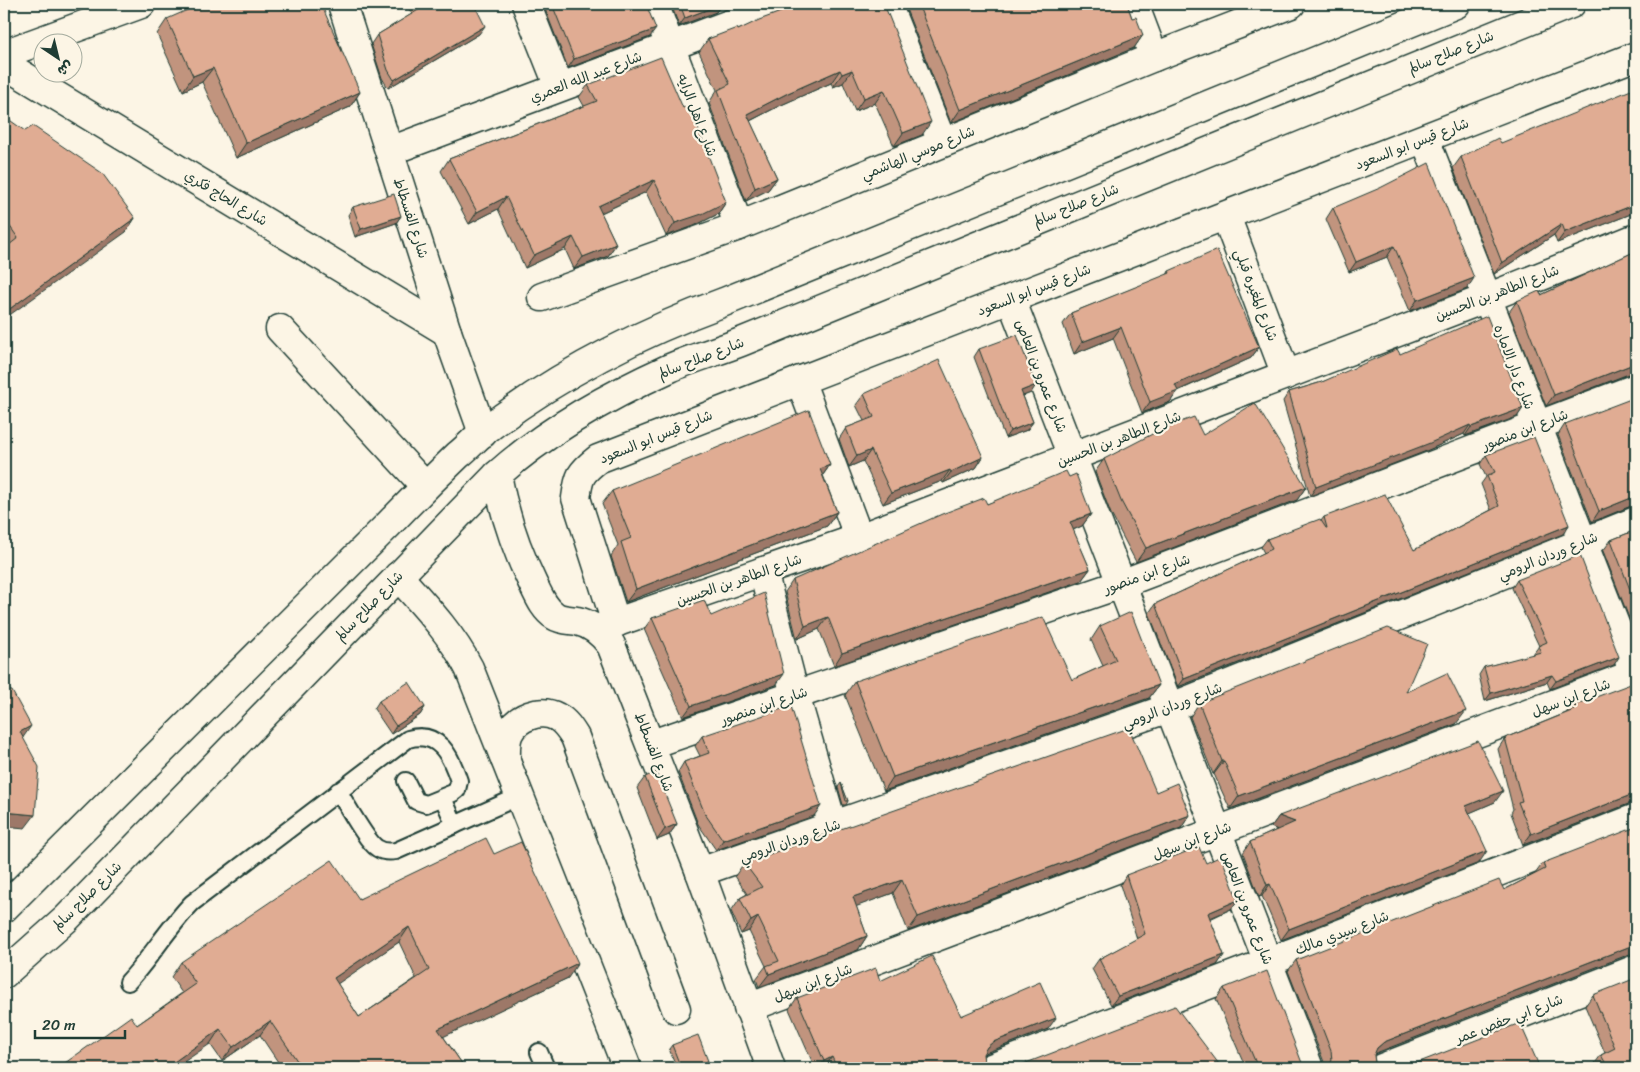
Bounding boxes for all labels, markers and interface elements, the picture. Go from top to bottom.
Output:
street label: شارع صلاح سالم [1404,23,1498,81]
north arrow [32,32,82,82]
street label: شارع عبد الله العمري [526,44,646,110]
text: ش [52,54,79,83]
street label: شارع اهل الرايه [670,70,724,160]
street label: شارع قيس ابو السعود [1351,111,1473,177]
street label: شارع موسي الهاشمي [857,119,979,187]
street label: شارع الحاج فكري [179,163,273,233]
street label: شارع الفسطاط [386,174,436,262]
street label: شارع صلاح سالم [1029,176,1123,234]
street label: شارع المغيره قبلي [1227,245,1285,345]
street label: شارع قيس ابو السعود [973,257,1095,323]
street label: شارع الطاهر بن الحسين [1431,258,1563,328]
street label: شارع عمرو بن العاص [1008,316,1074,436]
street label: شارع دار الاماره [1486,321,1542,413]
street label: شارع صلاح سالم [654,330,748,386]
street label: شارع ابن منصور [1477,402,1572,458]
street label: شارع قيس ابو السعود [595,403,717,471]
street label: شارع الطاهر بن الحسين [1053,404,1185,474]
street label: شارع وردان الرومي [1494,525,1602,587]
street label: شارع الطاهر بن الحسين [673,547,805,613]
street label: شارع ابن منصور [1099,547,1194,602]
street label: شارع صلاح سالم [328,565,410,647]
street label: شارع ابن سهل [1528,671,1614,725]
street label: شارع وردان الرومي [1118,675,1226,737]
street label: شارع ابن منصور [716,679,811,733]
street label: شارع الفسطاط [627,708,681,796]
street label: شارع وردان الرومي [736,812,844,870]
street label: شارع ابن سهل [1149,814,1235,868]
street label: شارع عمرو بن العاص [1214,848,1280,968]
street label: شارع صلاح سالم [46,855,128,937]
street label: شارع سيدي مالك [1291,904,1393,962]
street label: شارع ابن سهل [770,956,856,1010]
street label: شارع ابي حفص عمر [1450,987,1567,1051]
scale bar [35,1007,125,1039]
text: 20 m [42,1012,76,1038]

